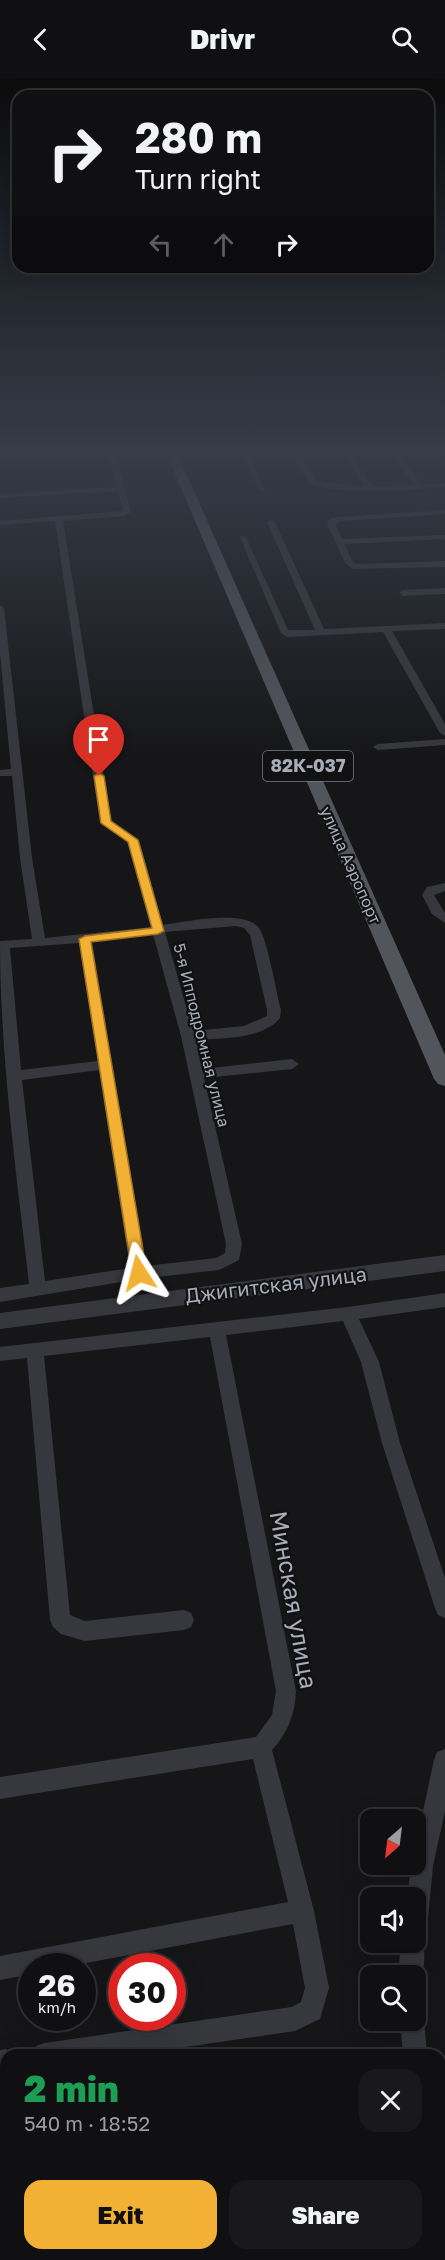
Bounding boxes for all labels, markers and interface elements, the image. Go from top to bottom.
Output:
icon: back [24,23,57,56]
text: Drivr [190,23,255,55]
icon: search [388,23,421,56]
text: 280 m [135,112,262,162]
icon: right [36,114,114,192]
text: Turn right [135,163,261,195]
icon: left [144,228,177,261]
icon: ahead [207,228,240,261]
icon: right [270,228,303,261]
pin [73,714,124,776]
icon: arrive [82,723,115,756]
road number: 82К-037 [263,751,353,781]
street label: улица Аэропорт [316,803,386,927]
street label: 5-я Ипподромная улица [169,941,235,1129]
position arrow [107,1241,171,1305]
street label: Джигитская улица [184,1261,368,1307]
street label: Минская улица [265,1509,324,1691]
north arrow [360,1809,426,1875]
map controls [360,1809,426,2031]
button: sound [360,1887,426,1953]
speed limit sign: 30 [108,1953,186,2031]
button: search [360,1965,426,2031]
text: 26 [38,1967,76,2003]
text: km/h [38,1998,76,2016]
text: 2 min [24,2067,119,2110]
button: close [359,2069,422,2132]
text: 540 m · 18:52 [24,2111,150,2135]
button: Exit [24,2180,217,2249]
button: Share [229,2180,422,2249]

